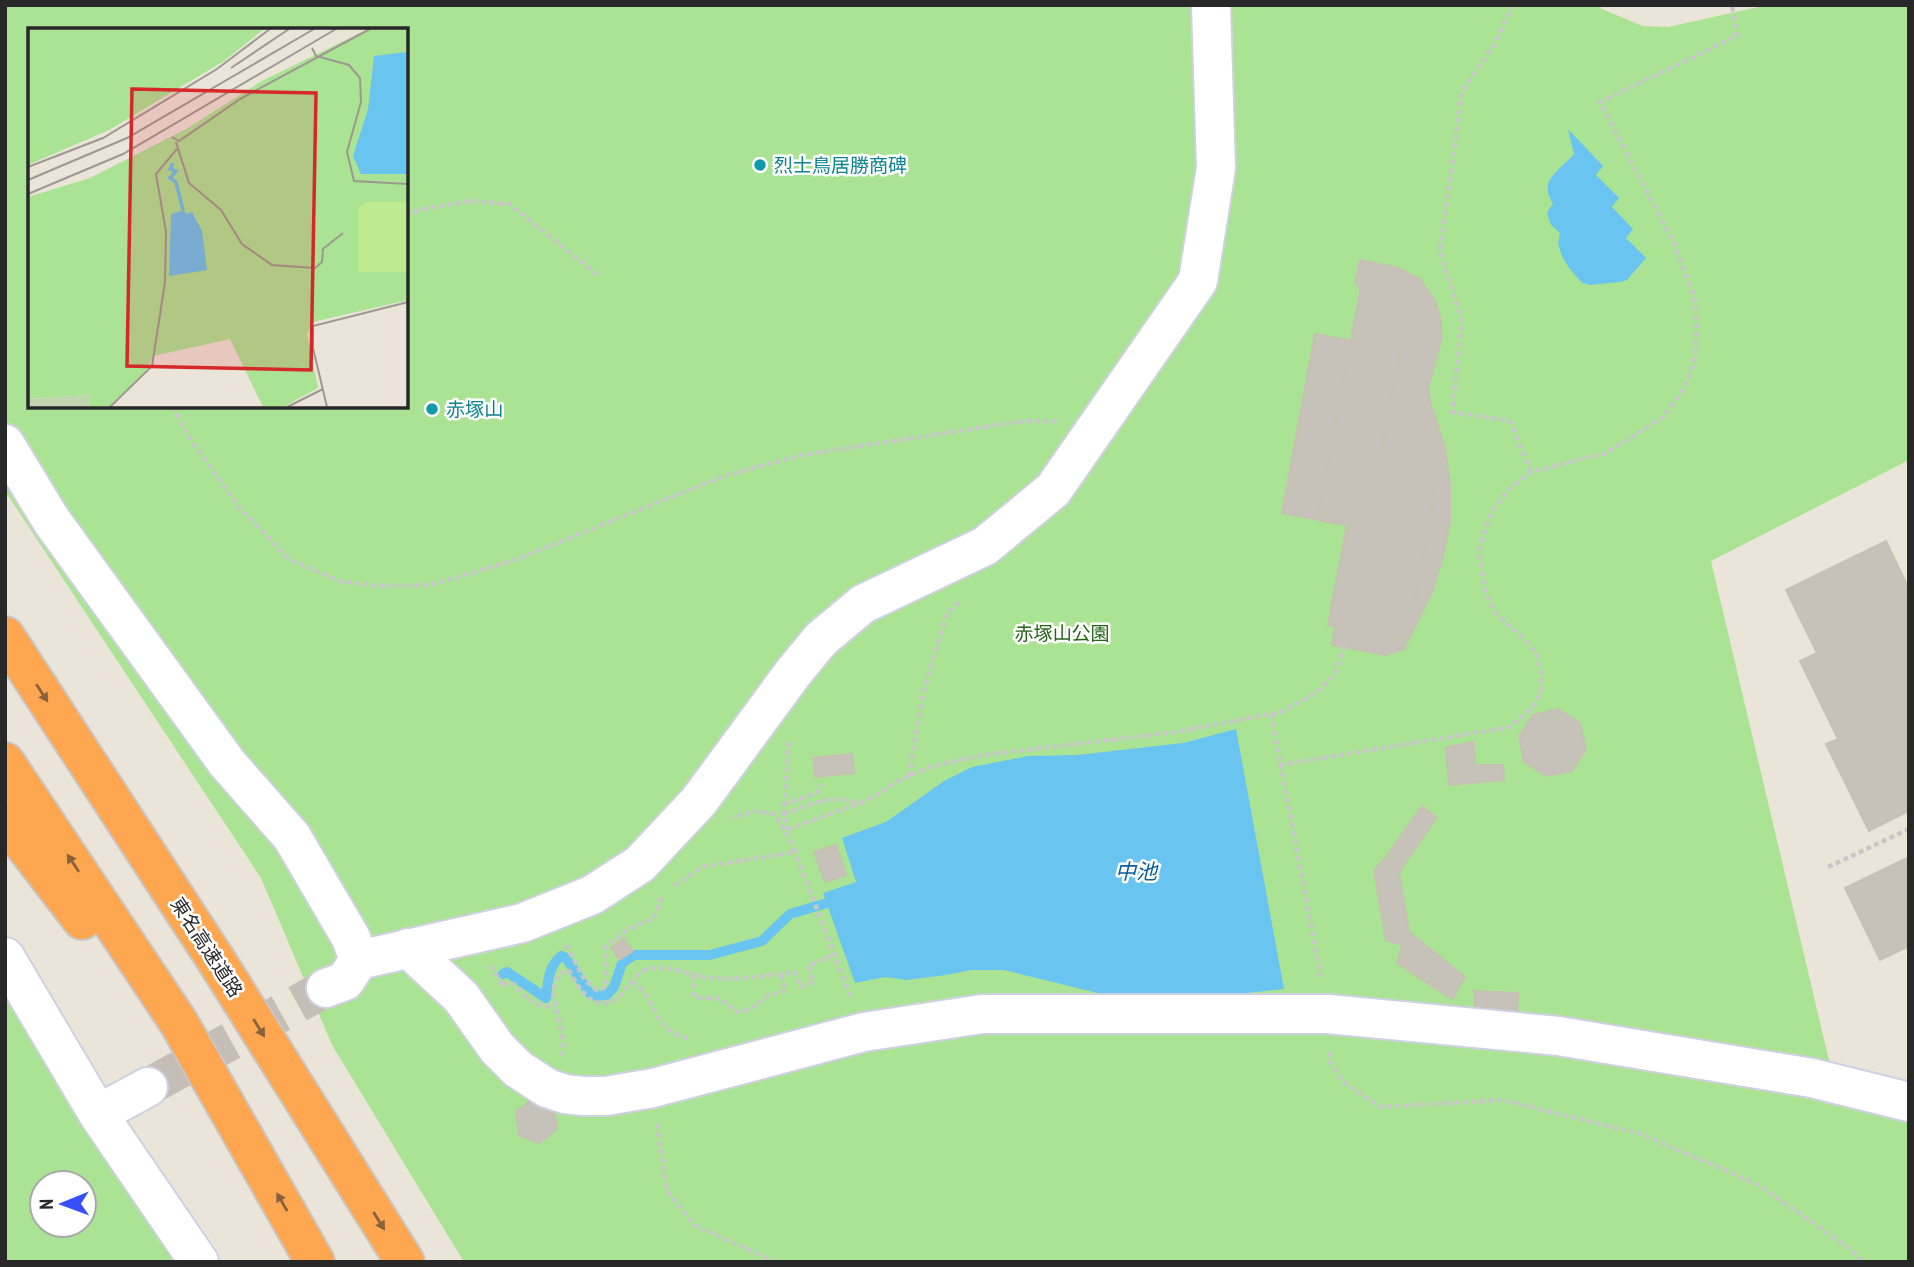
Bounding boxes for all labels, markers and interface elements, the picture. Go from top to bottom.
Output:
inset map [28,28,408,408]
place label: 烈士鳥居勝商碑 [774,153,907,177]
marker: 烈士鳥居勝商碑 [752,157,768,173]
place label: 赤塚山 [446,397,503,421]
marker: 赤塚山 [424,401,440,417]
park label: 赤塚山公園 [1014,621,1110,645]
one-way arrow [36,684,49,703]
one-way arrow [66,853,79,873]
water label: 中池 [1115,858,1159,885]
street label: 東名高速道路 [166,893,248,1001]
one-way arrow [252,1019,265,1038]
north arrow [28,1169,98,1239]
one-way arrow [275,1193,288,1212]
text: N [34,1199,58,1210]
one-way arrow [373,1212,386,1231]

